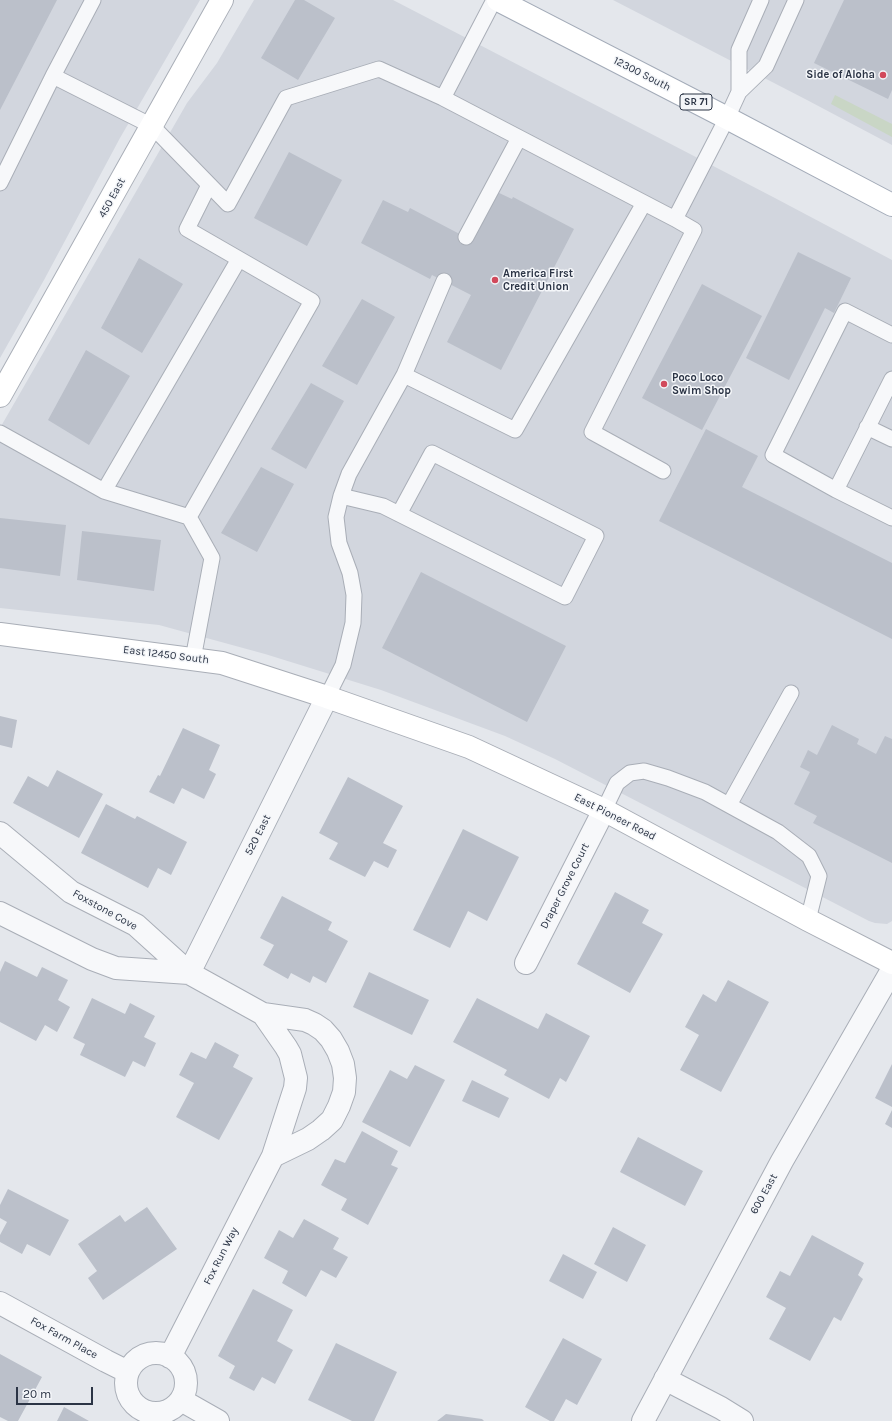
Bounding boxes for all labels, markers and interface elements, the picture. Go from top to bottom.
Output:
street label: 12300 South [611,54,673,94]
place label: Side of Aloha [806,68,875,82]
marker: Side of Aloha [878,70,888,80]
road number: SR 71 [680,94,712,110]
street label: 450 East [96,176,128,220]
place label: America First Credit Union [503,267,573,293]
marker: America First Credit Union [490,275,500,285]
place label: Poco Loco Swim Shop [672,371,731,397]
marker: Poco Loco Swim Shop [659,379,669,389]
street label: East 12450 South [122,643,210,667]
street label: East Pioneer Road [572,791,658,843]
street label: 520 East [242,812,274,858]
street label: Draper Grove Court [538,841,592,931]
street label: Foxstone Cove [70,887,140,933]
street label: 600 East [748,1172,780,1216]
street label: Fox Run Way [201,1225,241,1287]
street label: Fox Farm Place [28,1314,100,1362]
scale bar [18,1379,95,1405]
text: 20 m [23,1387,51,1401]

